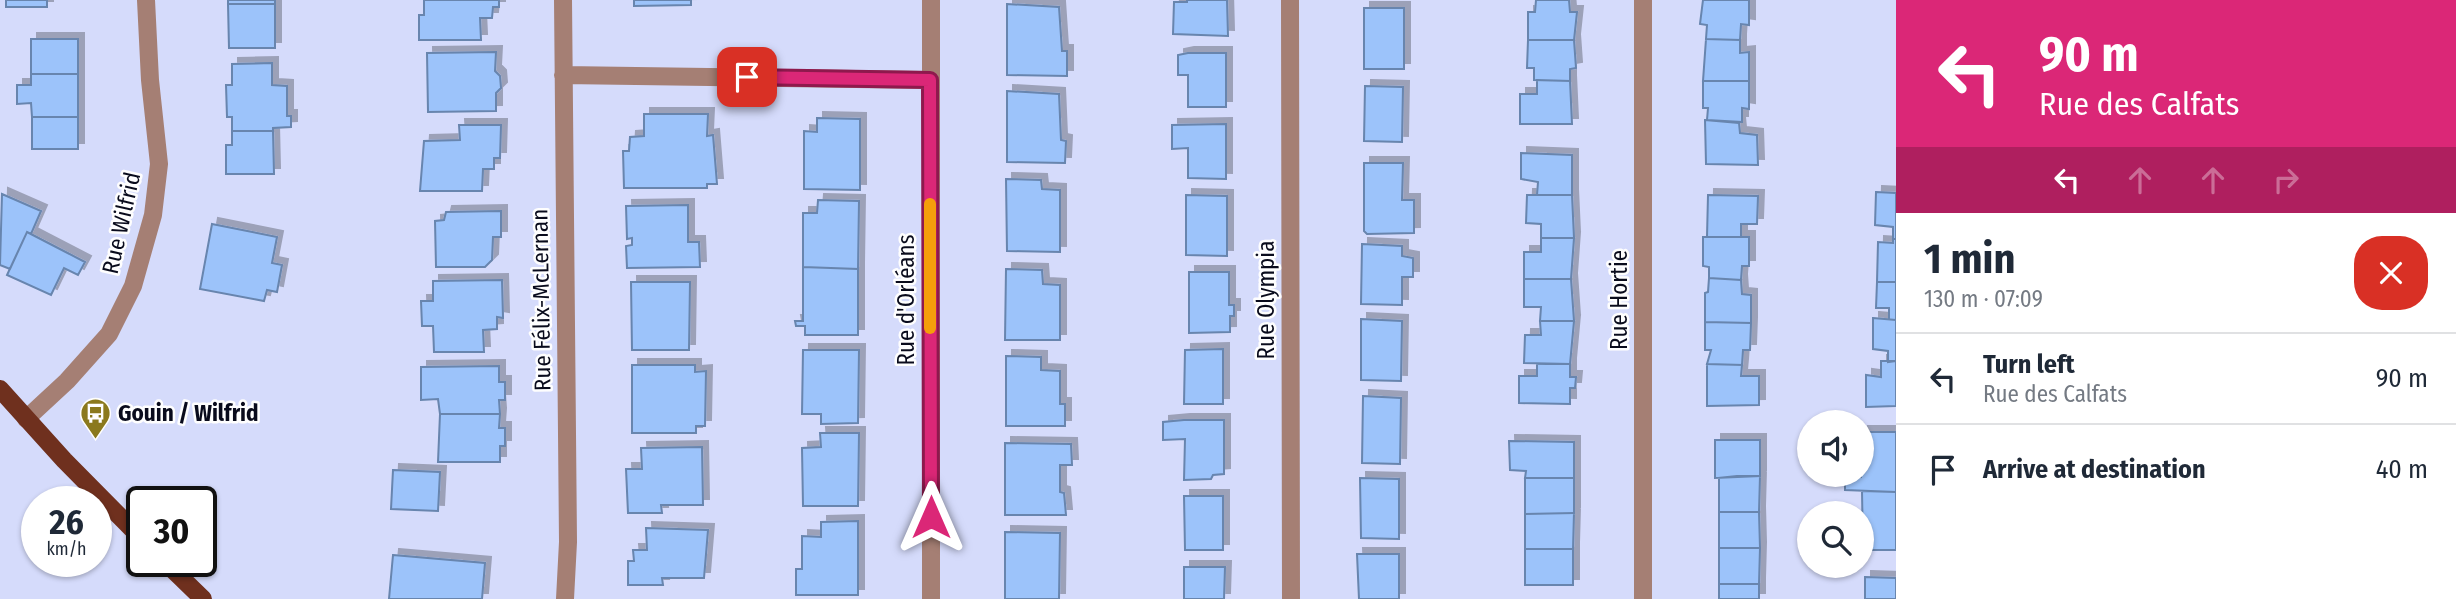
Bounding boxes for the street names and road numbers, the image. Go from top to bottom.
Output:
street label: Rue Wilfrid [96,169,146,277]
street label: Rue Félix-McLernan [525,209,557,391]
street label: Rue d'Orléans [892,234,920,366]
street label: Rue Olympia [1252,241,1280,359]
street label: Rue Hortie [1605,250,1633,350]

